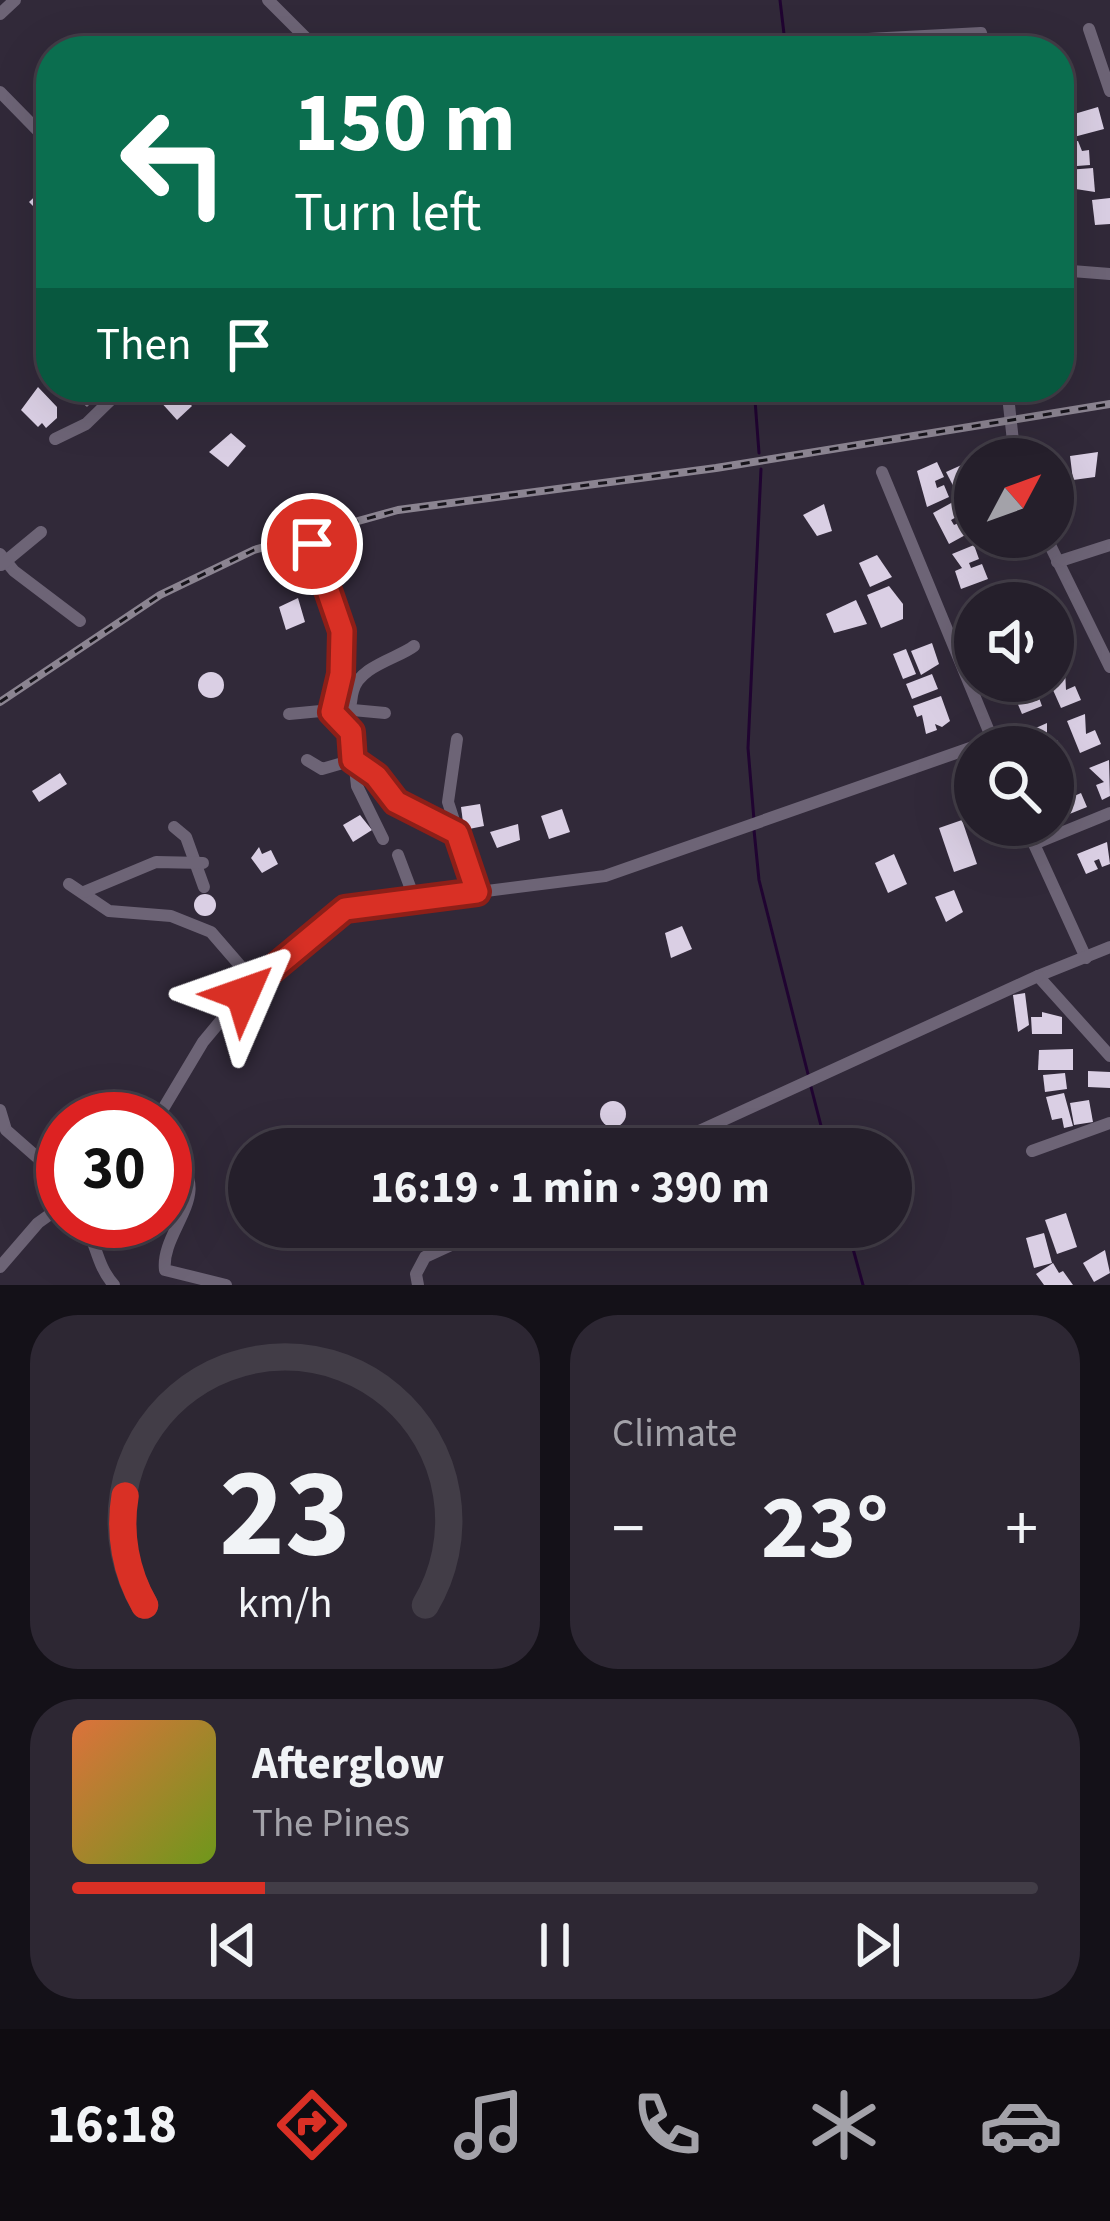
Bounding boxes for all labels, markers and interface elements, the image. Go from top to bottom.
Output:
text: 150 m [294,64,516,184]
icon: left [96,84,252,240]
text: Turn left [294,175,481,252]
icon: arrive [216,312,282,378]
text: Then [96,313,192,377]
north arrow [954,438,1074,558]
map controls [954,438,1074,846]
pin [261,493,363,595]
icon: arrive [279,511,345,577]
button: sound [954,582,1074,702]
button: search [954,726,1074,846]
position arrow [180,931,306,1057]
speed limit sign: 30 [36,1092,192,1248]
text: 16:19 · 1 min · 390 m [370,1156,770,1220]
text: Climate [612,1406,737,1462]
text: 23 [219,1426,351,1604]
text: 23° [761,1465,889,1593]
text: − [612,1482,645,1576]
text: + [1005,1482,1038,1576]
text: km/h [237,1573,333,1634]
text: Afterglow [252,1732,445,1796]
text: The Pines [252,1796,410,1852]
icon: previous [200,1912,266,1978]
icon: pause [522,1912,588,1978]
icon: next [844,1912,910,1978]
icon: directions [270,2083,354,2167]
icon: music [447,2083,531,2167]
icon: phone [625,2083,709,2167]
icon: climate [802,2083,886,2167]
icon: car [979,2083,1063,2167]
text: 16:18 [47,2087,177,2164]

